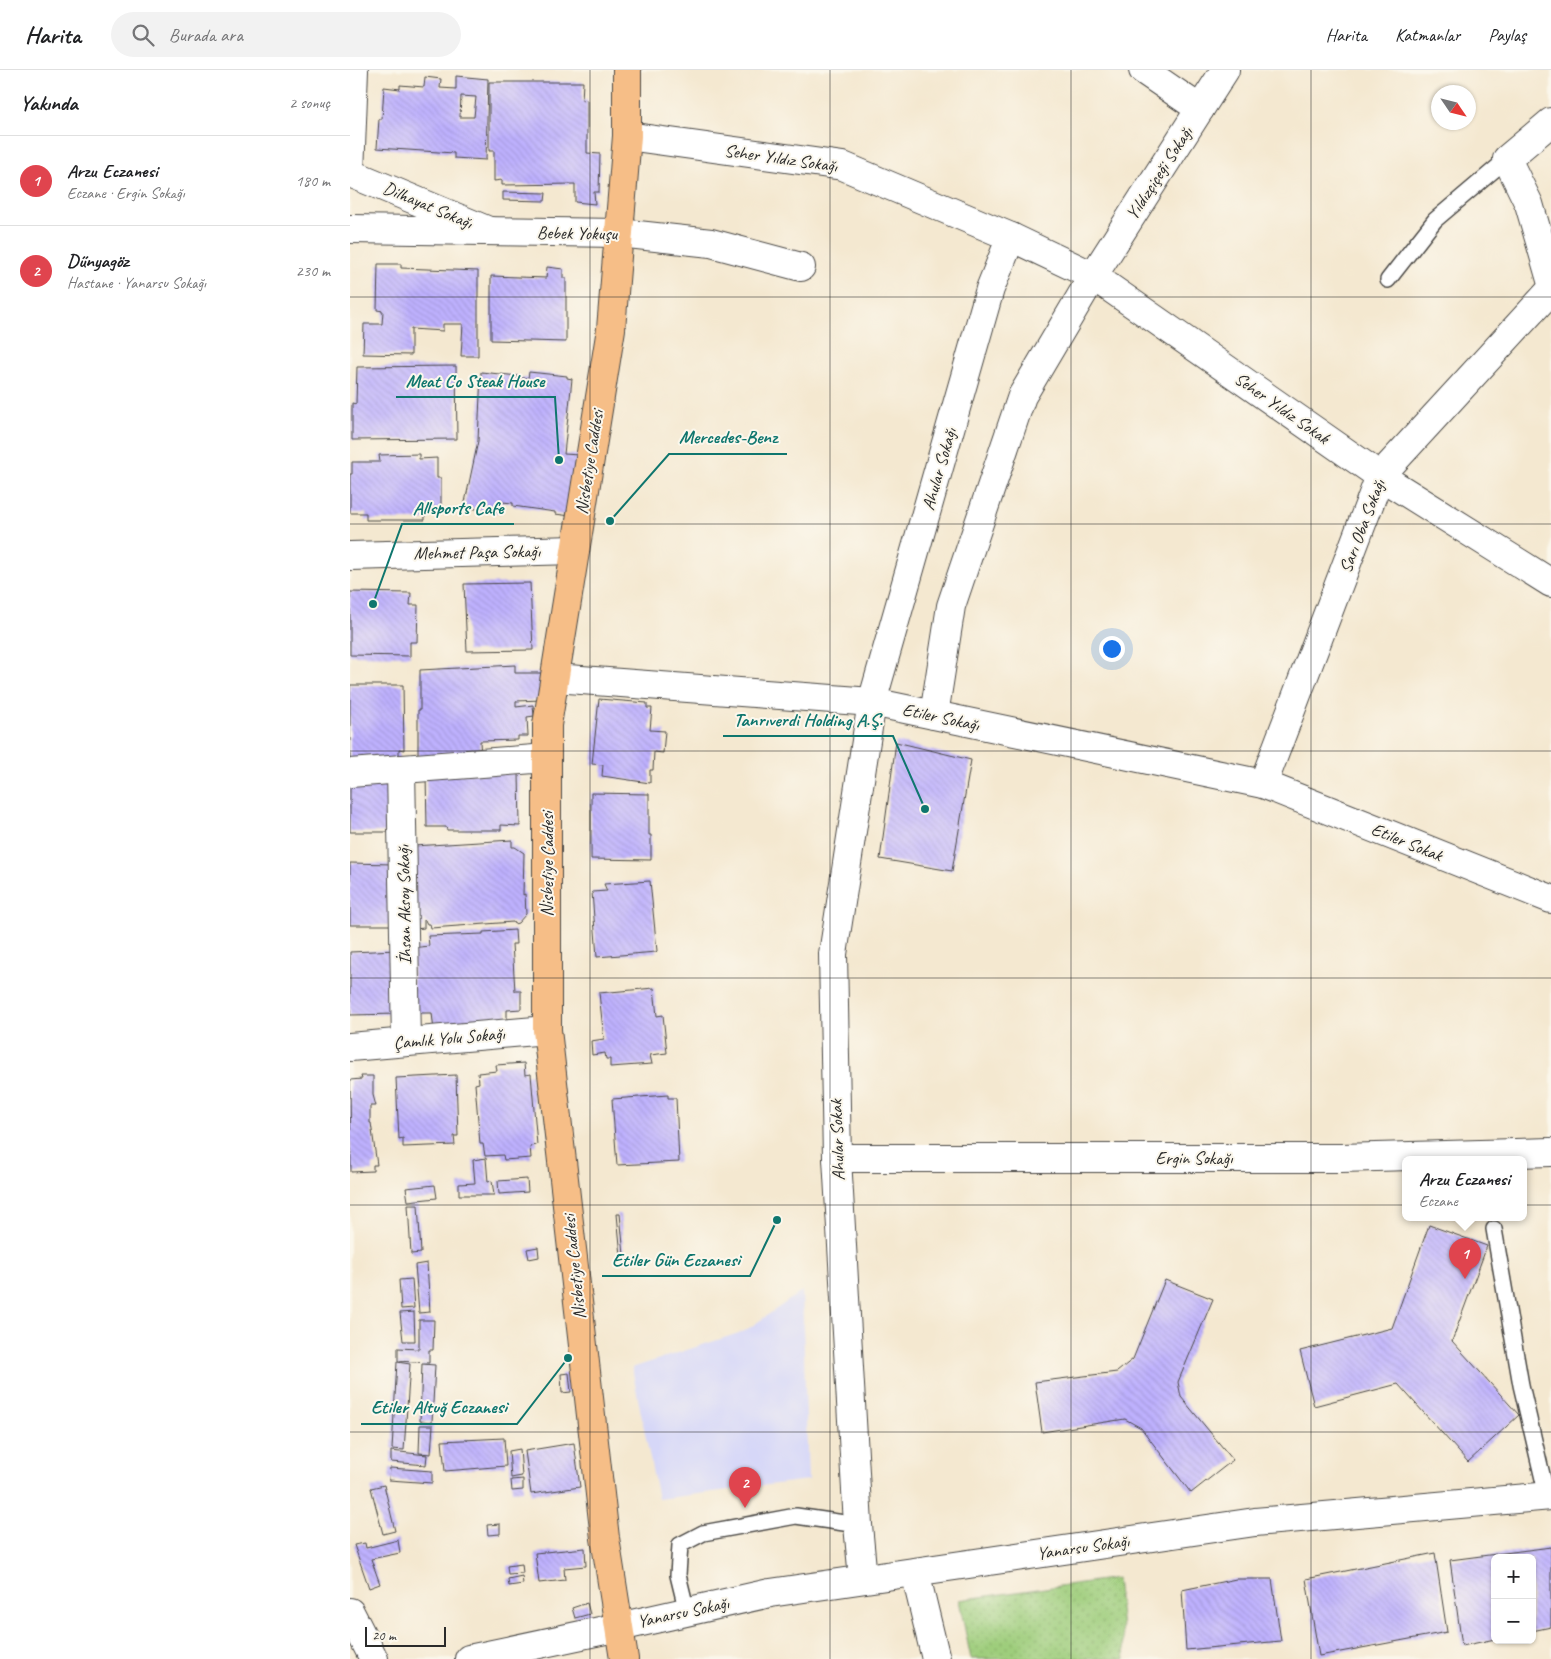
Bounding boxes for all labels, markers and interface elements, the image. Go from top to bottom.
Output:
search box [111,12,461,57]
text: Harita [25,20,81,50]
icon: search [129,21,157,49]
text: Burada ara [169,23,243,47]
text: Harita [1326,24,1367,46]
text: Katmanlar [1395,24,1460,46]
text: Paylaş [1488,24,1526,46]
north arrow [1431,85,1476,130]
text: Yakında [20,90,78,116]
text: 2 sonuç [289,93,330,113]
street label: Yıldızçiçeği Sokağı [1121,122,1198,224]
street label: Seher Yıldız Sokağı [723,139,839,177]
text: Arzu Eczanesi [67,159,158,183]
text: 1 [32,171,40,191]
text: 180 m [296,171,330,191]
street label: Dilhayat Sokağı [380,176,476,234]
text: Eczane · Ergin Sokağı [67,183,185,203]
street label: Bebek Yokuşu [537,221,619,245]
text: Dűnyagöz [67,249,128,273]
text: 2 [32,261,40,281]
text: 230 m [296,261,330,281]
text: Hastane · Yanarsu Sokağı [67,273,206,293]
callout: Meat Co Steak House [396,363,555,397]
street label: Seher Yıldız Sokak [1230,367,1335,450]
text: Meat Co Steak House [406,369,546,393]
street label: Nisbetiye Caddesi [570,406,609,516]
callout: Mercedes-Benz [669,420,787,454]
text: Mercedes-Benz [679,425,779,449]
street label: Ahular Sokağı [917,425,961,513]
street label: Sarı Oba Sokağı [1334,476,1390,576]
callout: Allsports Cafe [402,490,514,524]
text: Allsports Cafe [413,496,505,520]
street label: Mehmet Paşa Sokağı [414,540,541,564]
your location [1099,636,1125,662]
street label: Etiler Sokağı [901,698,982,736]
callout: Tanrıverdi Holding A.Ş. [723,702,893,736]
text: Tanrıverdi Holding A.Ş. [733,708,884,732]
street label: Nisbetiye Caddesi [536,809,558,917]
street label: Etiler Sokak [1368,818,1447,867]
street label: İhsan Aksoy Sokağı [392,844,416,965]
street label: Çamlık Yolu Sokağı [392,1022,506,1055]
street label: Ahular Sokak [825,1098,849,1181]
street label: Ergin Sokağı [1155,1147,1233,1169]
popup [1402,1156,1527,1221]
text: Arzu Eczanesi [1419,1167,1510,1191]
text: Eczane [1419,1191,1458,1211]
street label: Nisbetiye Caddesi [557,1211,590,1321]
pin: 1 [1449,1238,1481,1279]
callout: Etiler Gün Eczanesi [602,1242,750,1276]
text: Etiler Gün Eczanesi [612,1248,742,1272]
callout: Etiler Altuğ Eczanesi [361,1390,517,1424]
text: Etiler Altuğ Eczanesi [371,1395,509,1419]
pin: 2 [729,1467,761,1508]
street label: Yanarsu Sokağı [1035,1530,1131,1564]
map controls [1491,1554,1536,1644]
button: + [1491,1554,1536,1599]
street label: Yanarsu Sokağı [635,1591,731,1632]
button: − [1491,1599,1536,1644]
scale bar [365,1624,446,1647]
text: 20 m [372,1627,396,1644]

